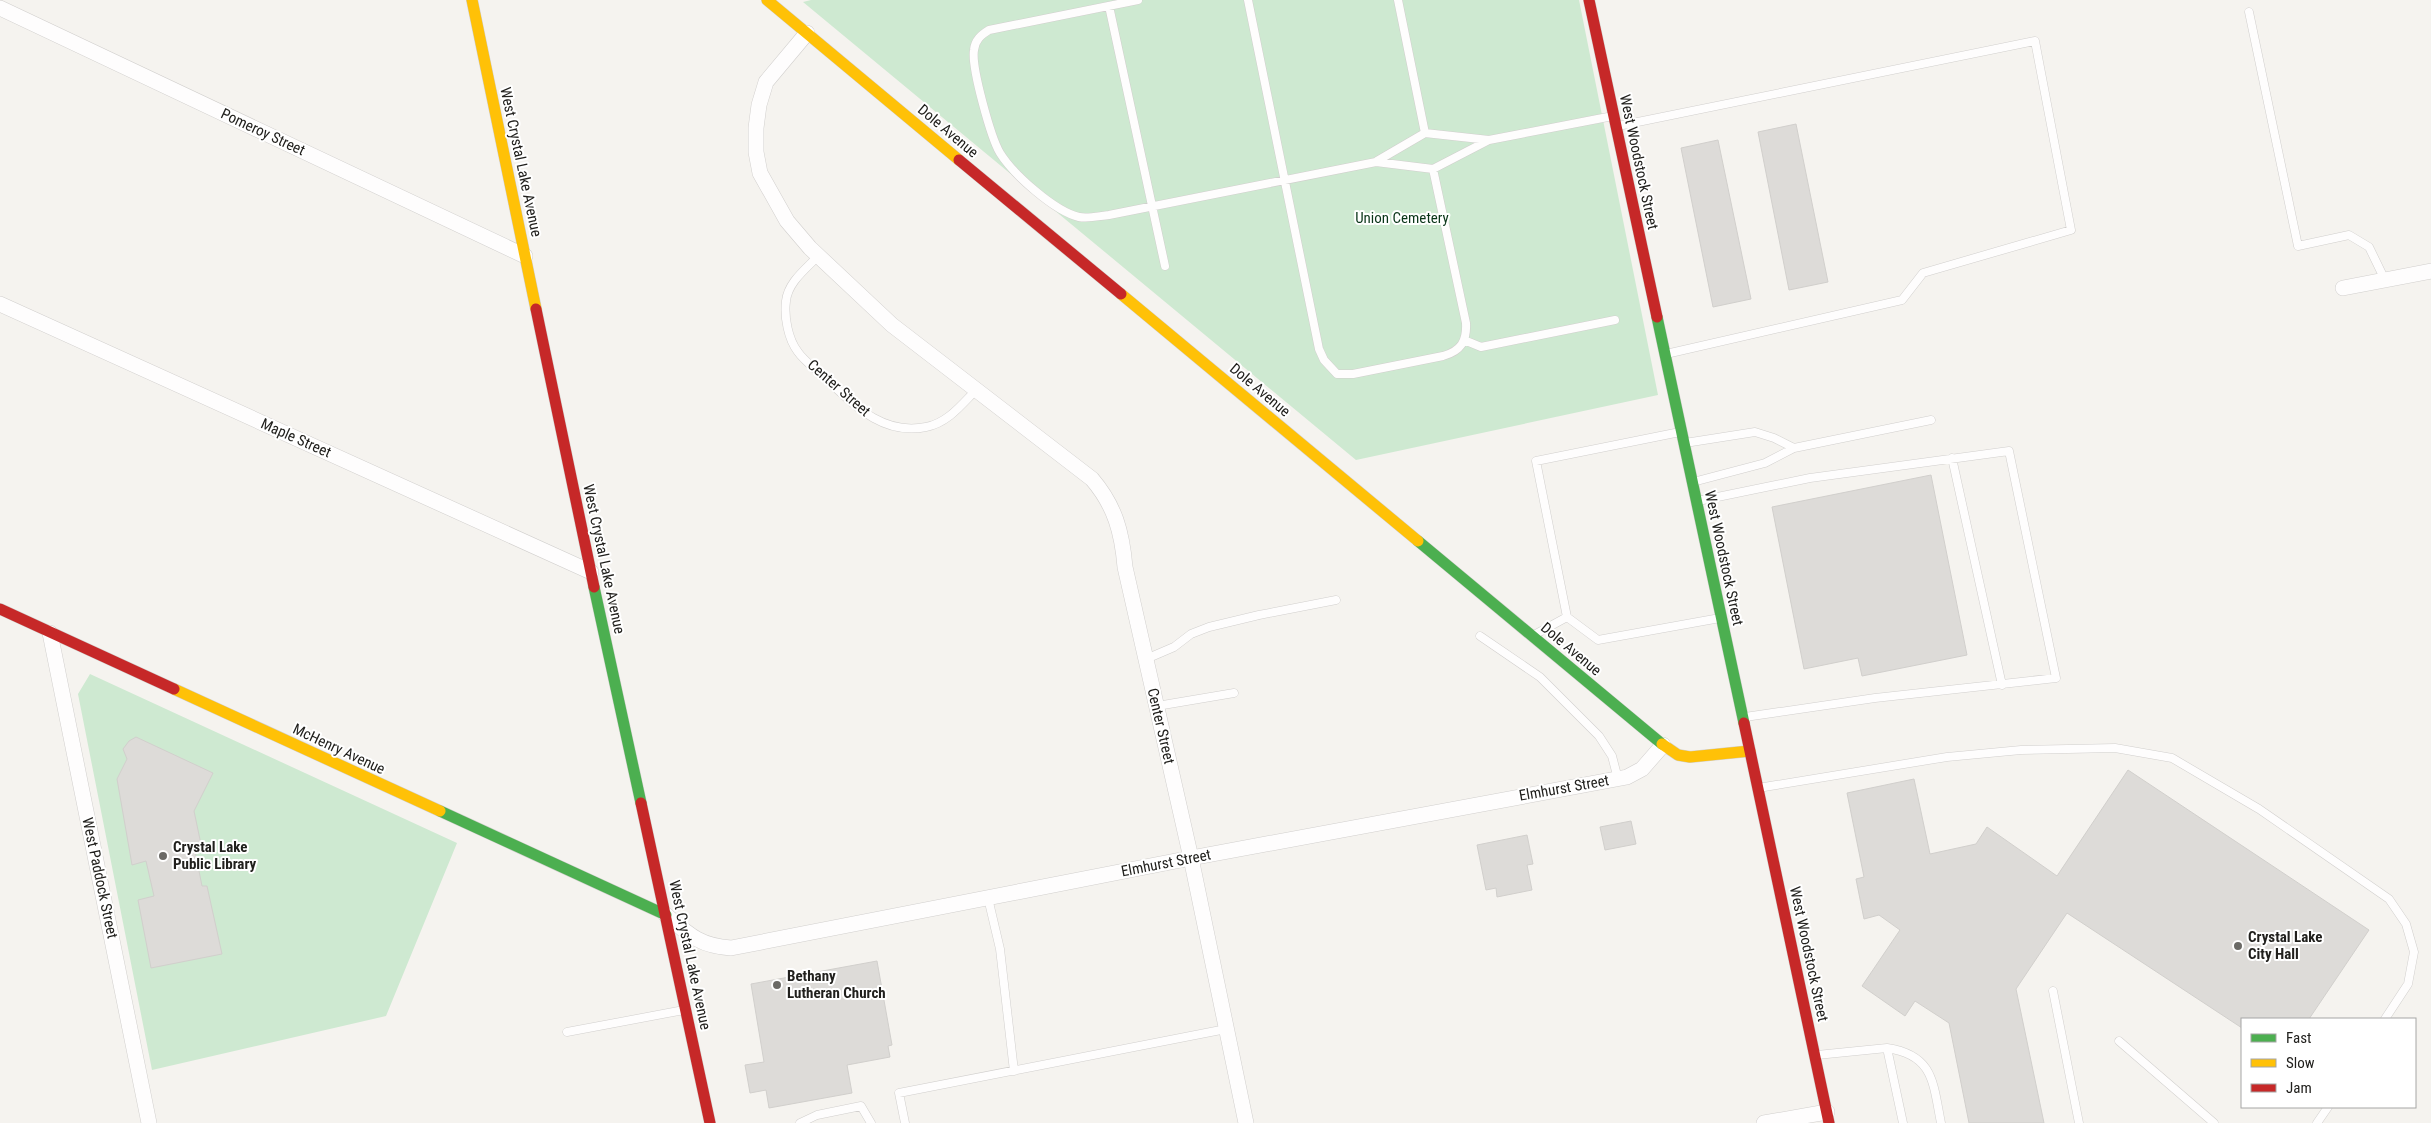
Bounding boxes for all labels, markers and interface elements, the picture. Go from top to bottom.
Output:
street label: West Crystal Lake Avenue [496,86,546,238]
street label: West Woodstock Street [1616,93,1662,231]
street label: Dole Avenue [914,101,982,161]
street label: Pomeroy Street [218,105,308,159]
park label: Union Cemetery [1355,209,1449,227]
street label: Center Street [804,356,874,420]
street label: Dole Avenue [1226,360,1294,420]
street label: Maple Street [258,415,334,461]
street label: West Crystal Lake Avenue [579,483,629,635]
street label: West Woodstock Street [1701,489,1747,627]
street label: Dole Avenue [1537,619,1605,679]
street label: Center Street [1144,686,1178,766]
street label: McHenry Avenue [290,720,388,778]
street label: Elmhurst Street [1518,771,1610,805]
street label: West Paddock Street [78,816,122,940]
place label: Crystal Lake Public Library [173,838,257,873]
street label: Elmhurst Street [1120,845,1212,881]
marker: Crystal Lake Public Library [157,850,169,862]
street label: West Crystal Lake Avenue [665,879,715,1031]
street label: West Woodstock Street [1786,885,1832,1023]
place label: Crystal Lake City Hall [2248,928,2323,963]
marker: Crystal Lake City Hall [2232,940,2244,952]
place label: Bethany Lutheran Church [787,967,886,1002]
marker: Bethany Lutheran Church [771,979,783,991]
legend [2241,1018,2416,1108]
text: Fast [2286,1029,2311,1047]
text: Slow [2286,1054,2315,1072]
text: Jam [2286,1079,2312,1097]

